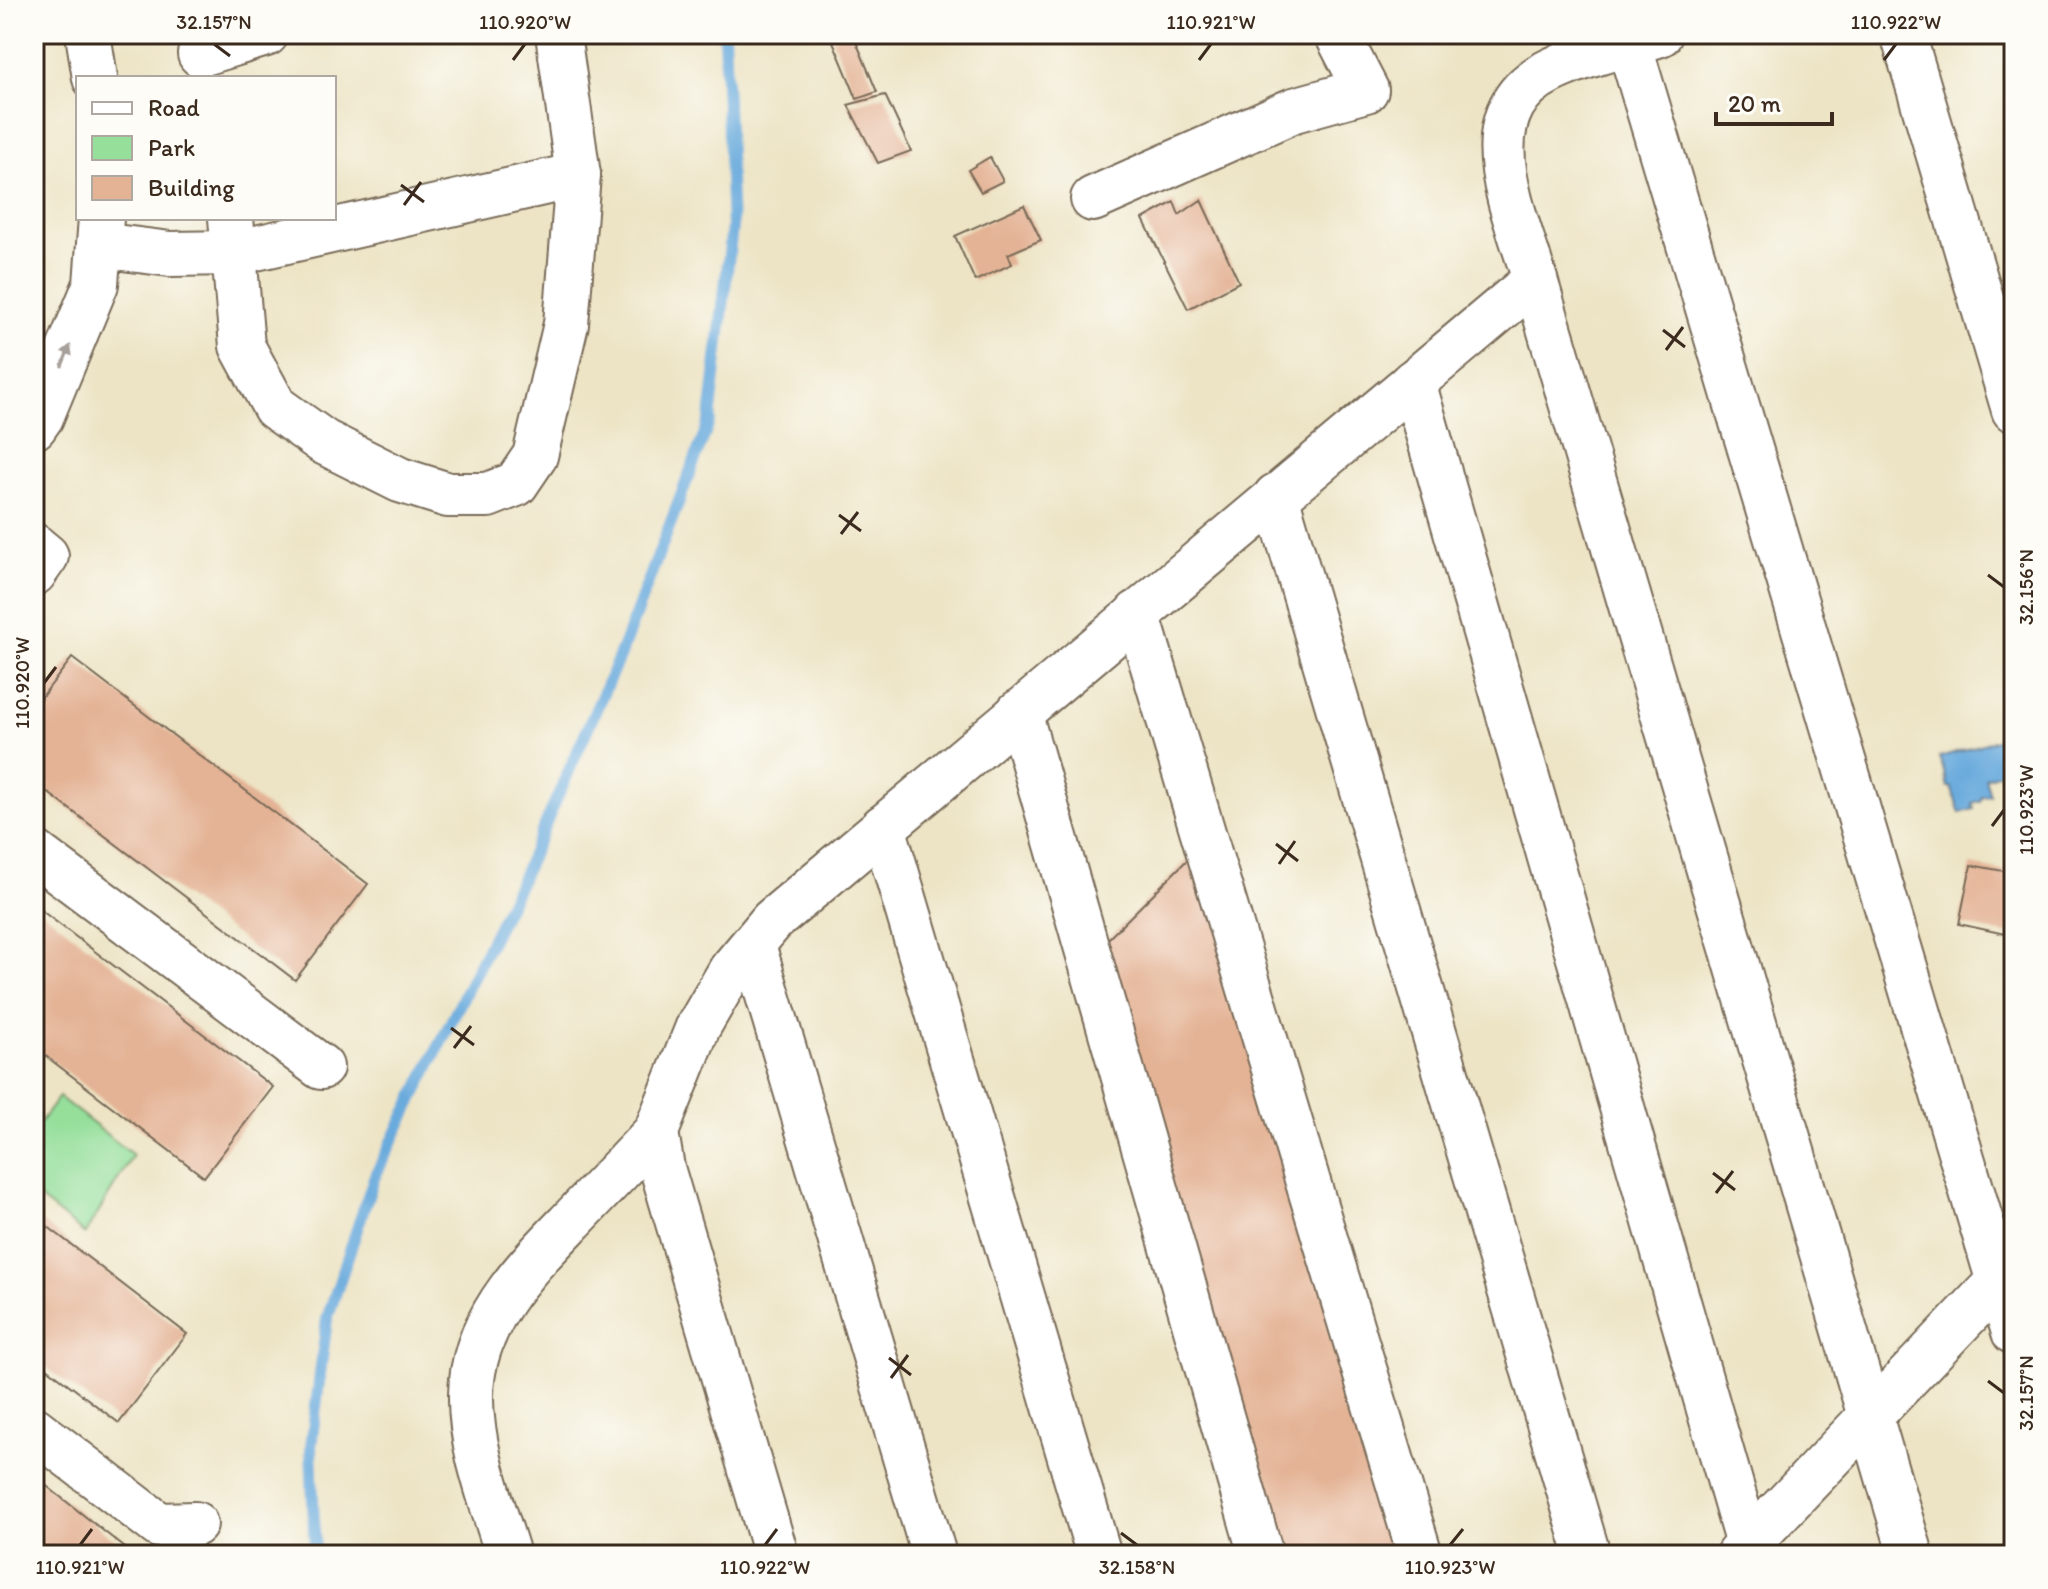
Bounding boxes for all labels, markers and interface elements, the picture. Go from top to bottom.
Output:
text: 32.157°N [176,10,252,34]
text: 110.920°W [479,10,571,34]
text: 110.921°W [1166,10,1256,34]
text: 110.922°W [1851,10,1941,34]
legend [76,76,336,220]
scale bar [1716,76,1832,126]
text: 20 m [1728,89,1781,118]
text: Road [148,93,200,122]
text: Park [148,133,195,162]
text: Building [148,173,235,202]
one-way arrow [60,344,73,368]
text: 32.156°N [2014,549,2038,625]
text: 110.920°W [10,637,34,729]
text: 110.923°W [2014,765,2038,855]
text: 32.157°N [2014,1355,2038,1431]
text: 110.921°W [35,1555,125,1579]
text: 110.922°W [720,1555,810,1579]
text: 32.158°N [1099,1555,1175,1579]
text: 110.923°W [1405,1555,1495,1579]

